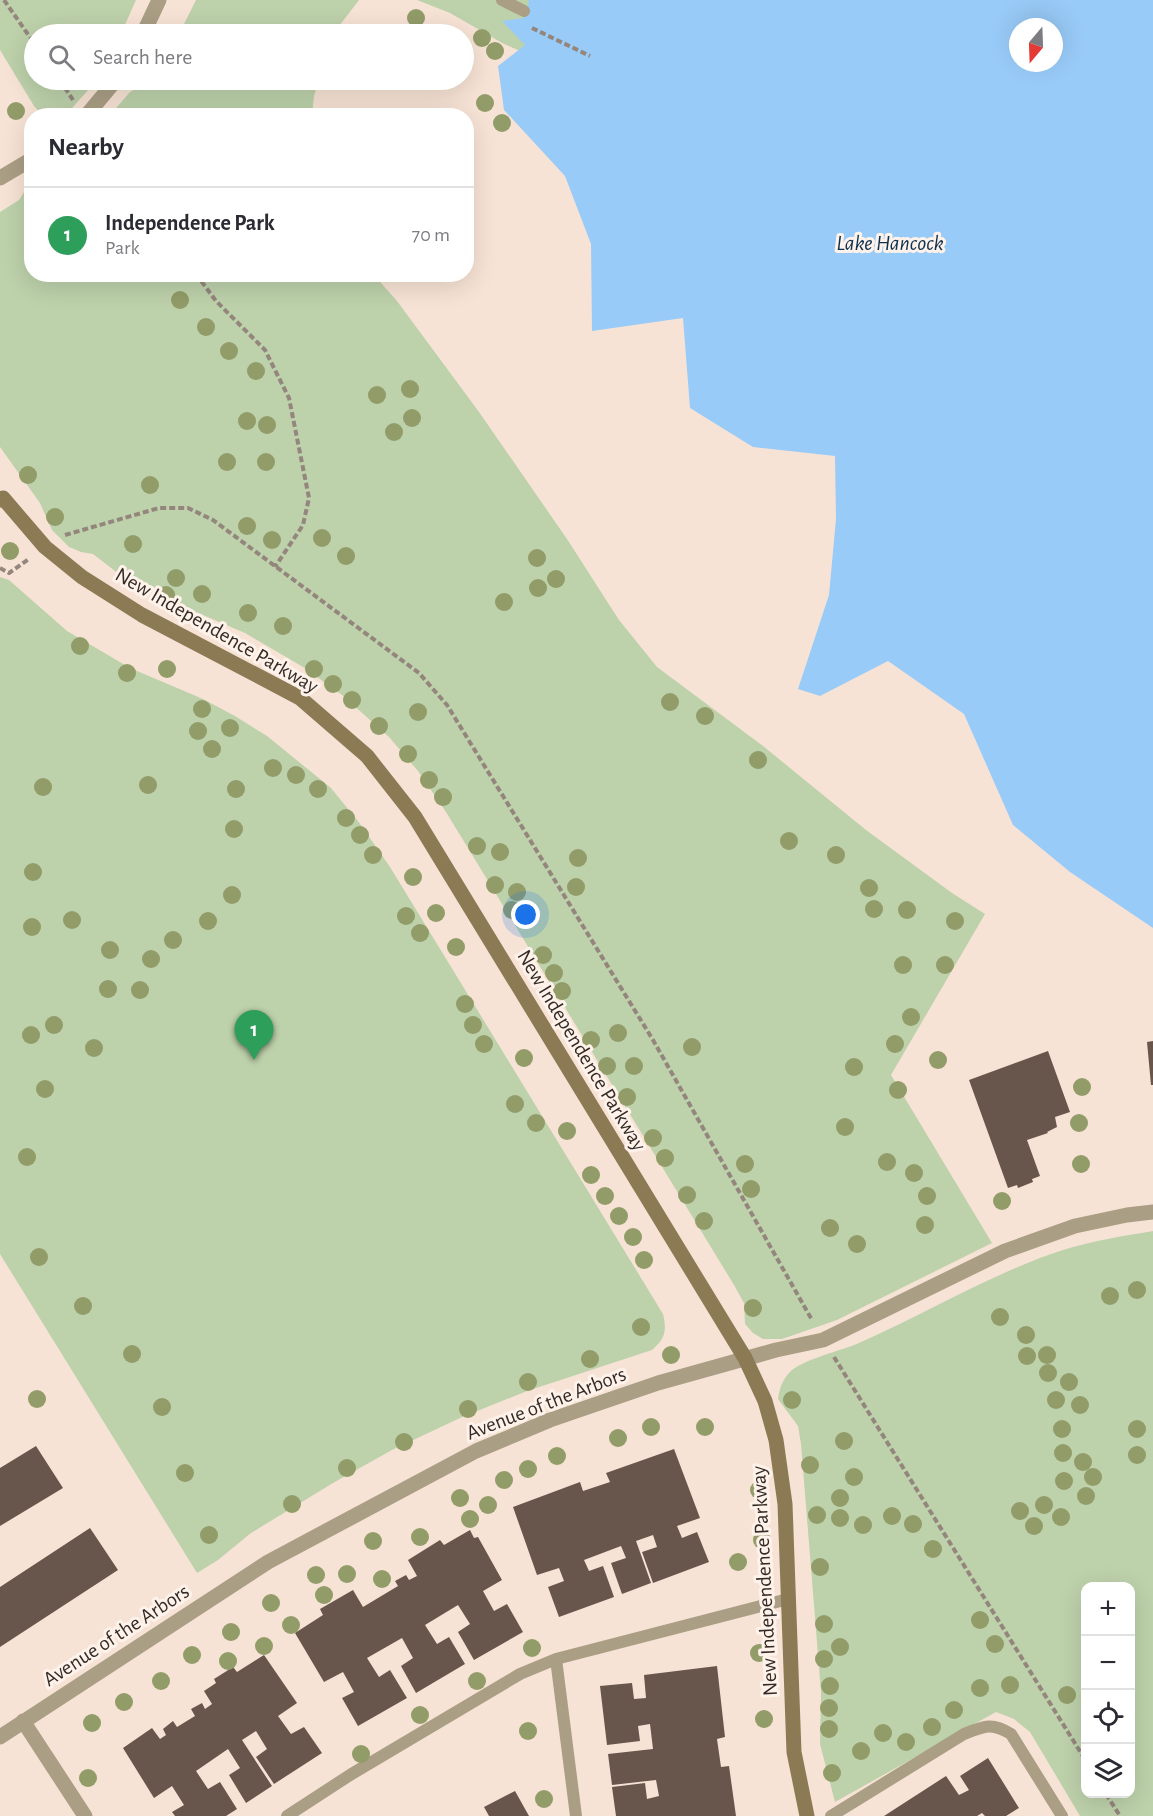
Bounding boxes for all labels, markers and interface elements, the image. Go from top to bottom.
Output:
north arrow [1009,18,1063,72]
search box [24,24,474,90]
icon: search [45,41,78,74]
text: Search here [93,46,192,68]
text: Nearby [48,134,124,160]
text: Independence Park [105,212,275,234]
text: 1 [64,225,71,245]
text: 70 m [412,225,450,245]
water label: Lake Hancock [836,232,944,254]
text: Park [105,238,140,258]
street label: New Independence Parkway [112,564,322,697]
your location [511,900,540,929]
street label: New Independence Parkway [513,946,650,1154]
pin: 1 [234,1010,274,1060]
street label: Avenue of the Arbors [463,1363,629,1444]
street label: New Independence Parkway [748,1465,781,1697]
street label: Avenue of the Arbors [40,1580,193,1690]
map controls [1081,1582,1135,1798]
button: + [1081,1582,1135,1636]
button: − [1081,1636,1135,1690]
button: locate [1081,1690,1135,1744]
button: layers [1081,1744,1135,1798]

